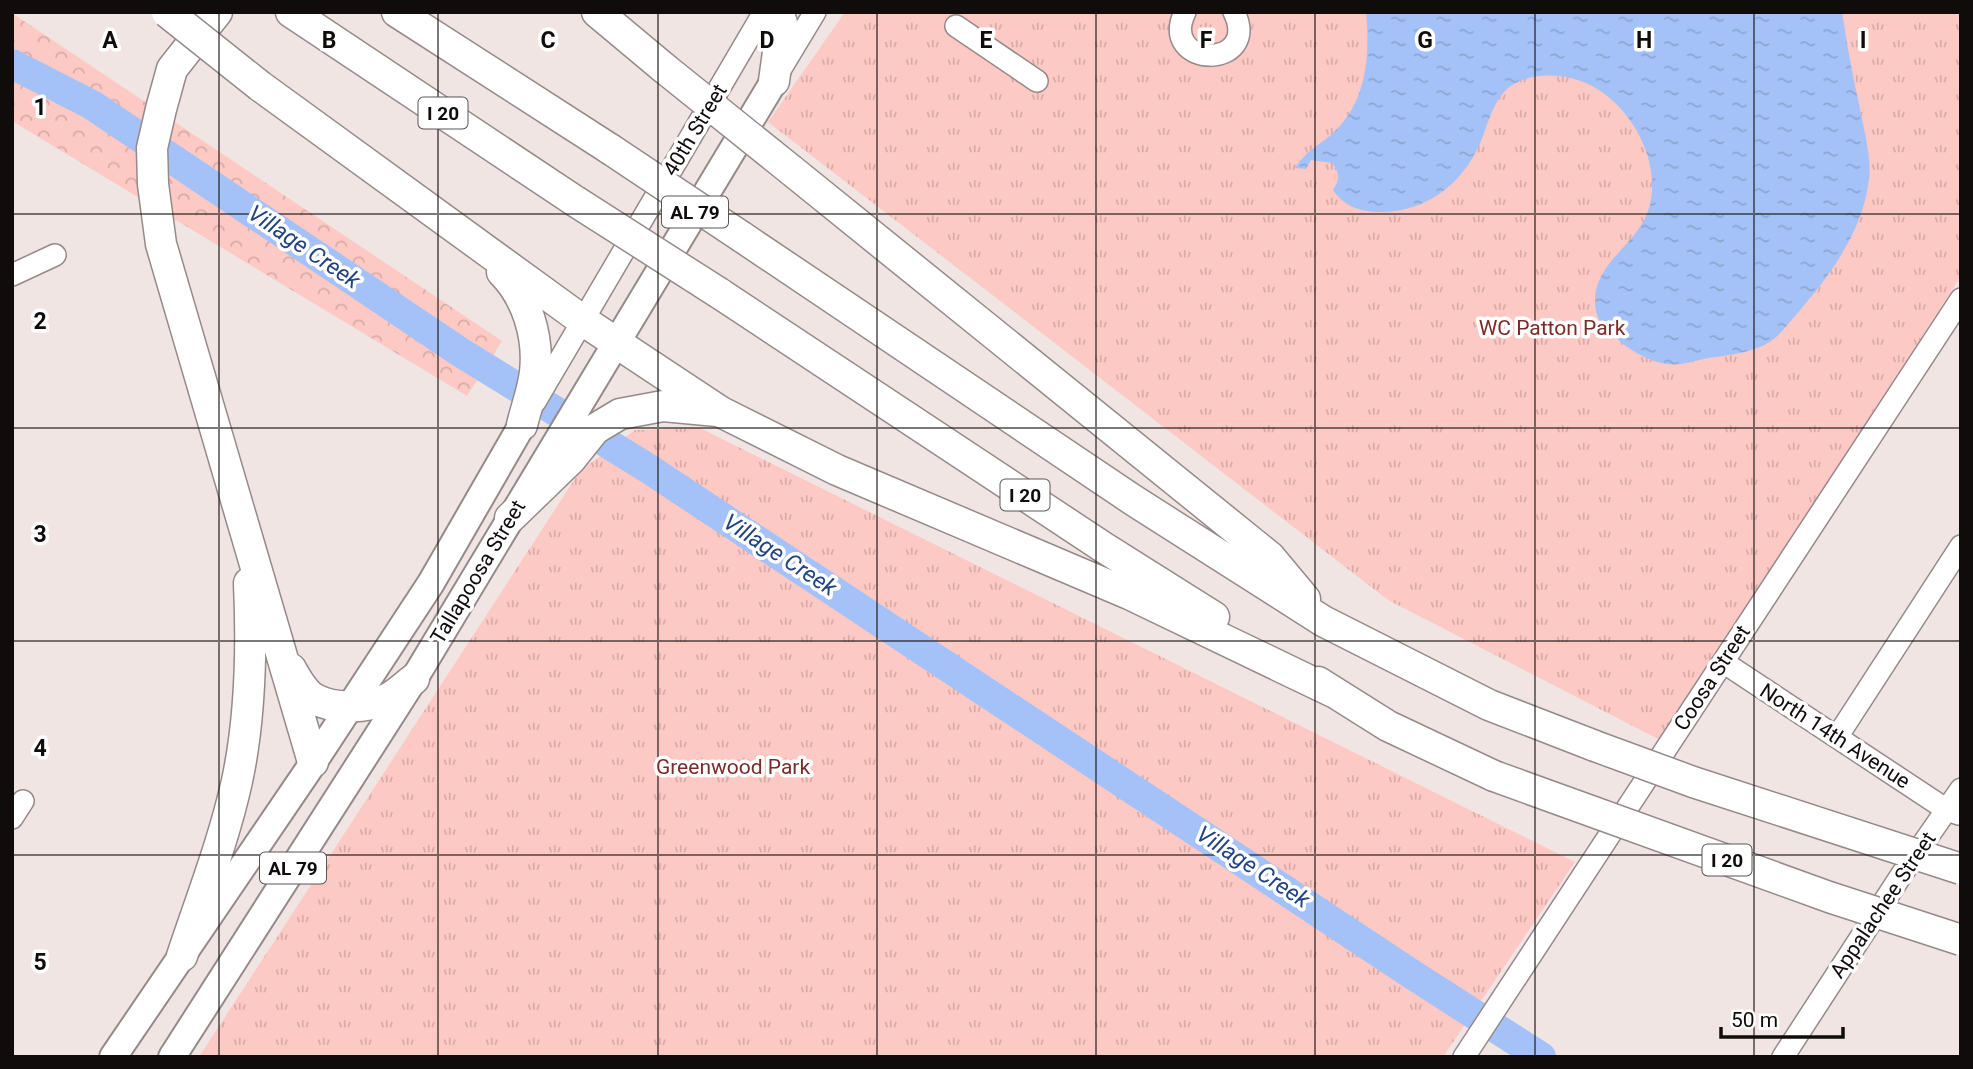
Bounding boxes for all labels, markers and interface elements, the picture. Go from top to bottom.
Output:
text: A [102,27,118,54]
text: B [322,27,336,54]
text: C [540,27,556,54]
text: D [760,27,774,54]
text: E [980,27,993,54]
text: F [1200,27,1213,54]
text: G [1417,27,1433,54]
text: H [1636,27,1652,54]
text: I [1860,27,1866,54]
street label: 40th Street [658,80,732,180]
text: 1 [33,94,47,121]
road number: I 20 [418,97,467,128]
road number: AL 79 [662,196,728,228]
water label: Village Creek [243,200,366,295]
text: 2 [33,308,47,335]
park label: WC Patton Park [1479,316,1626,340]
road number: I 20 [1000,480,1050,510]
street label: Tallapoosa Street [426,496,530,648]
water label: Village Creek [718,508,842,602]
text: 3 [33,521,47,548]
street label: Coosa Street [1669,621,1755,735]
street label: North 14th Avenue [1755,679,1915,793]
text: 4 [33,735,47,762]
park label: Greenwood Park [656,755,810,779]
water label: Village Creek [1191,820,1315,914]
street label: Appalachee Street [1825,827,1941,982]
road number: I 20 [1702,845,1752,876]
road number: AL 79 [260,852,326,884]
text: 5 [33,949,47,976]
scale bar [1721,996,1843,1040]
text: 50 m [1731,1008,1778,1032]

